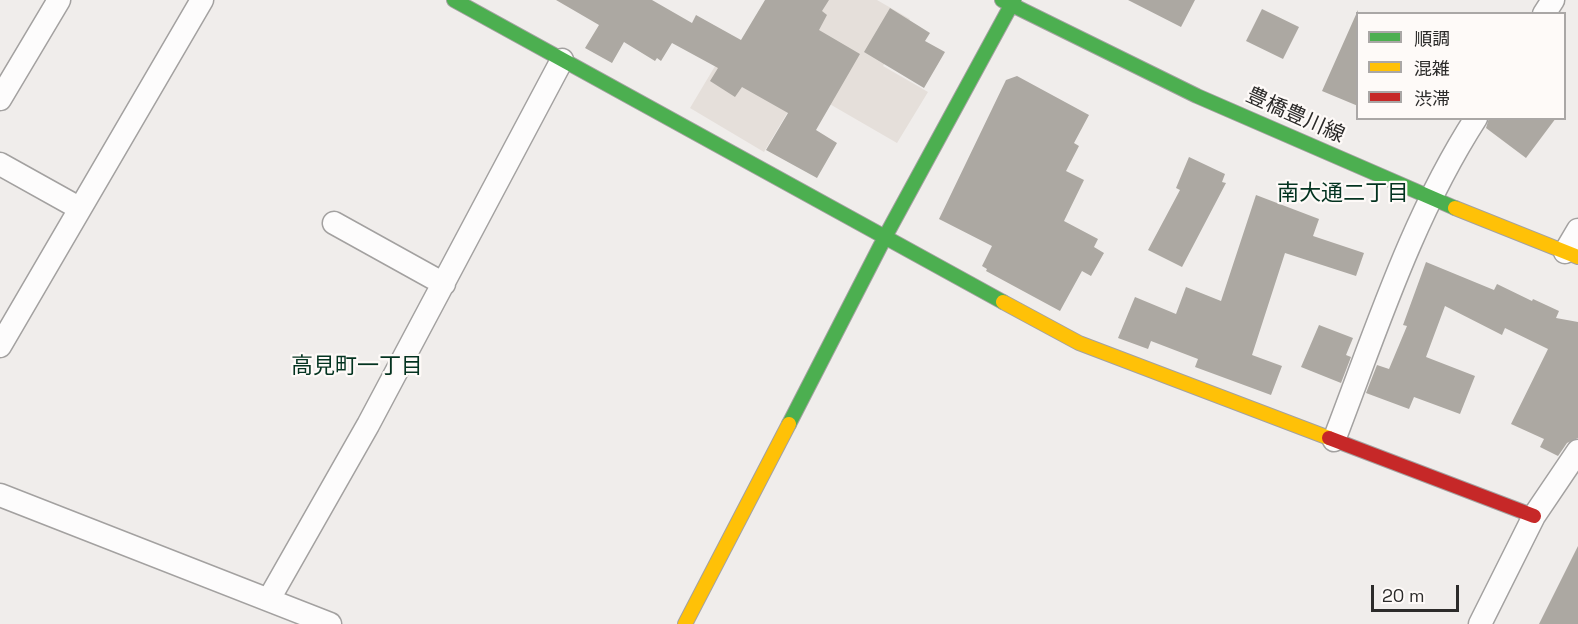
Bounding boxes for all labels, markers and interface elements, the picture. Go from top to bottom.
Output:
legend [1356,12,1566,120]
text: 順調 [1414,27,1450,50]
text: 混雑 [1414,57,1450,80]
street label: 豊橋豊川線 [1242,83,1348,149]
text: 渋滞 [1414,87,1450,110]
district label: 南大通二丁目 [1277,181,1409,207]
district label: 高見町一丁目 [291,354,423,380]
scale bar [1374,573,1462,611]
text: 20 m [1382,584,1425,607]

